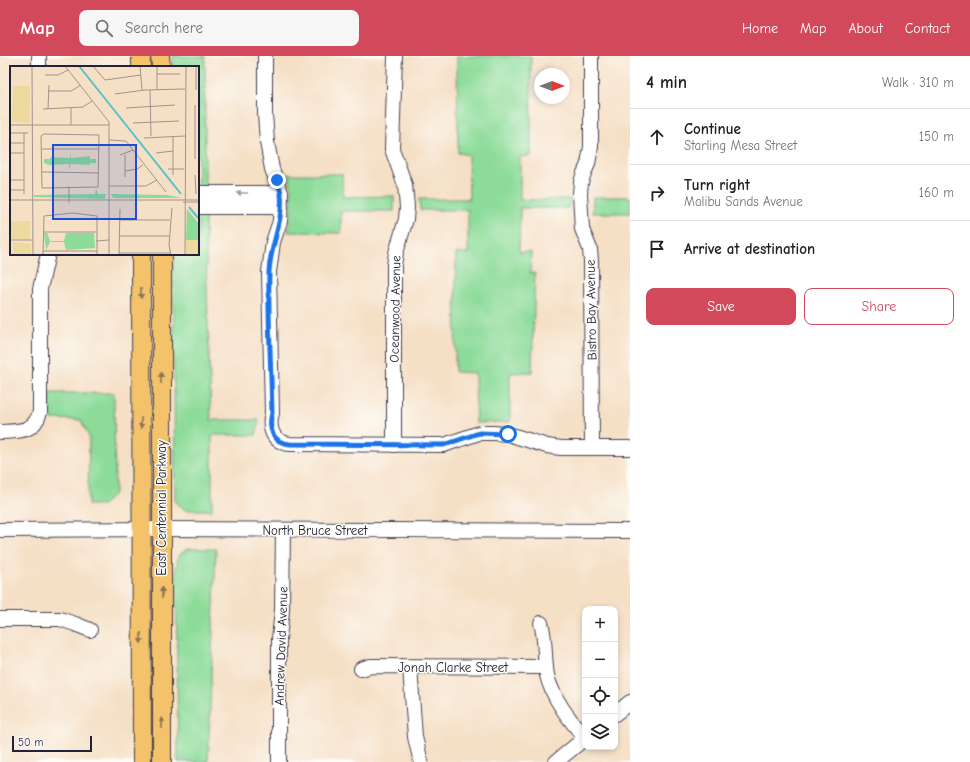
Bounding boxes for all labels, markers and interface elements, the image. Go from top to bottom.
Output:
search box [79,10,359,46]
text: Map [20,17,55,39]
icon: search [93,17,115,39]
text: Search here [125,19,203,37]
text: Home [742,20,778,37]
text: Map [800,20,826,37]
text: About [848,20,883,37]
text: Contact [905,20,950,37]
inset map [10,66,199,255]
north arrow [534,68,570,104]
text: 4 min [646,73,687,92]
text: Walk · 310 m [882,75,954,90]
text: Continue [684,120,741,138]
icon: ahead [646,126,668,148]
text: 150 m [919,129,954,144]
text: Starling Mesa Street [684,138,797,153]
route end [268,171,286,189]
text: Turn right [684,176,750,194]
icon: right [646,182,668,204]
text: 160 m [919,185,954,200]
one-way arrow [235,190,248,196]
text: Malibu Sands Avenue [684,194,803,209]
icon: arrive [646,238,668,260]
text: Arrive at destination [684,240,815,258]
street label: Oceanwood Avenue [387,255,403,363]
street label: Bistro Bay Avenue [583,259,599,361]
one-way arrow [138,287,144,300]
button: Save [646,288,796,325]
button: Share [804,288,954,325]
one-way arrow [158,372,165,384]
one-way arrow [138,417,144,430]
route start [499,425,517,443]
street label: East Centennial Parkway [154,440,169,576]
street label: North Bruce Street [262,523,369,538]
one-way arrow [159,586,165,599]
street label: Andrew David Avenue [271,586,291,706]
map controls [582,606,618,750]
button: + [582,606,618,642]
one-way arrow [138,632,144,645]
button: − [582,642,618,678]
street label: Jonah Clarke Street [398,660,509,675]
button: locate [582,678,618,714]
button: layers [582,714,618,750]
one-way arrow [159,716,165,729]
scale bar [12,734,92,753]
text: 50 m [18,736,43,749]

